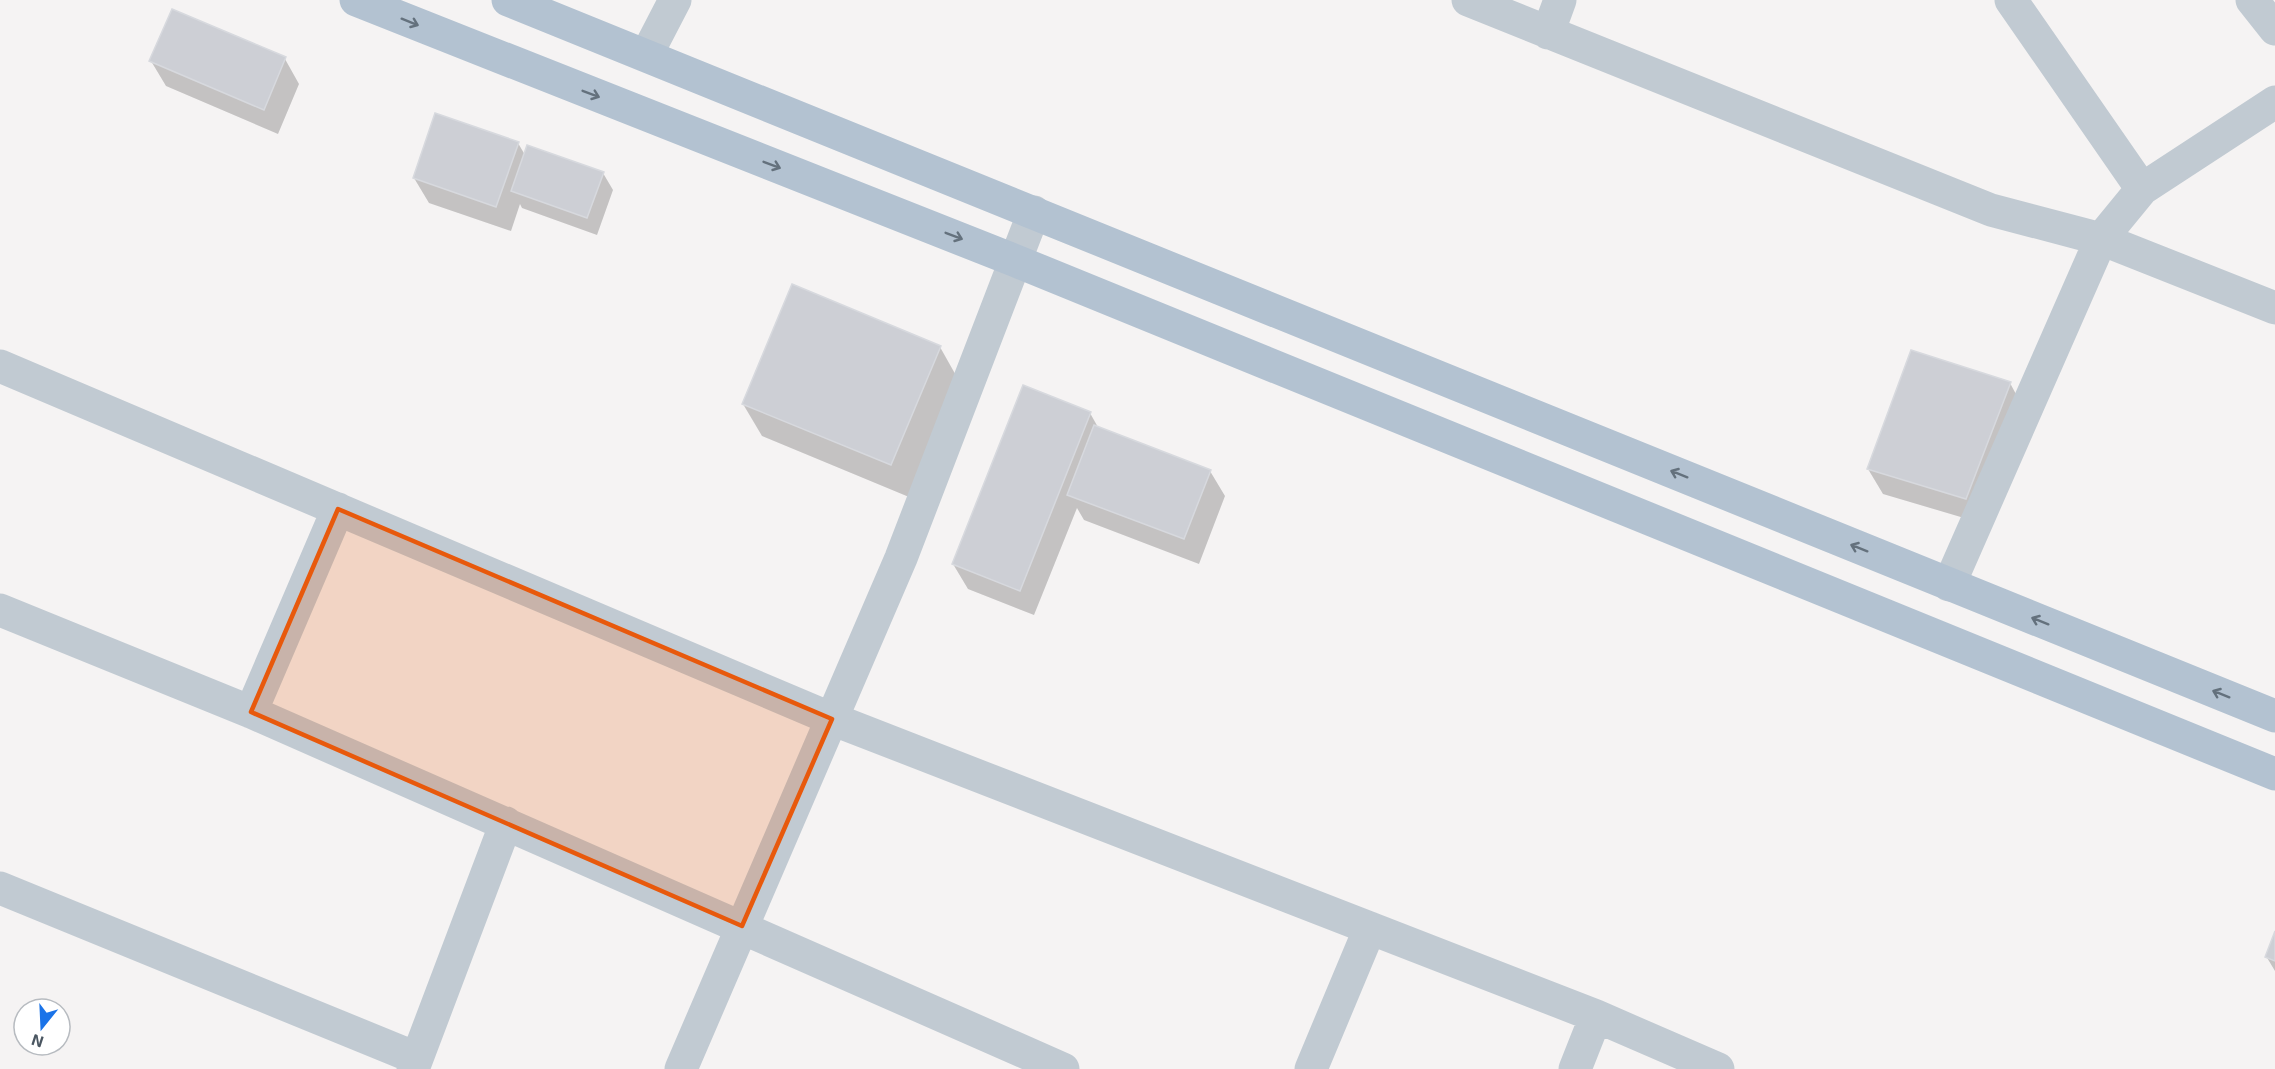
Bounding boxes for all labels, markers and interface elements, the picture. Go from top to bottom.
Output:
one-way arrow [400,17,419,28]
one-way arrow [581,89,600,100]
one-way arrow [763,160,781,171]
one-way arrow [944,231,963,242]
one-way arrow [1670,468,1688,479]
one-way arrow [1850,542,1869,553]
one-way arrow [2031,615,2050,626]
one-way arrow [2212,688,2230,699]
north arrow [12,997,72,1057]
text: N [29,1031,46,1053]

